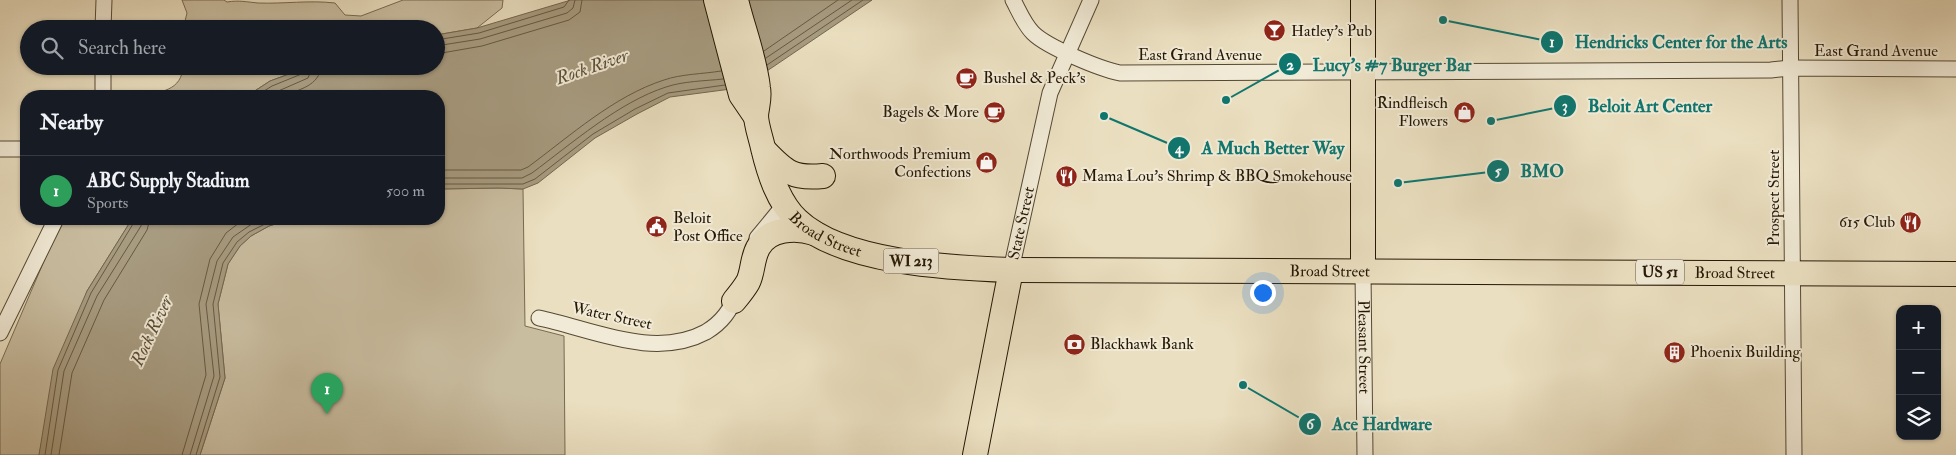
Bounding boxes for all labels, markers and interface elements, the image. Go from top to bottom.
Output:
bar icon: Hatley's Pub [1263,19,1287,43]
search box [20,20,445,75]
place label: Hatley's Pub [1291,21,1372,41]
callout: Hendricks Center for the Arts [1540,25,1797,58]
text: Hendricks Center for the Arts [1575,31,1787,54]
text: 1 [1549,33,1555,52]
icon: search [38,34,66,62]
text: Search here [78,36,166,60]
street label: East Grand Avenue [1814,41,1938,61]
water label: Rock River [552,43,632,90]
street label: East Grand Avenue [1138,45,1262,65]
callout: Lucy's #7 Burger Bar [1277,48,1481,81]
text: Lucy's #7 Burger Bar [1312,54,1472,77]
text: 2 [1286,56,1294,75]
cafe icon: Bushel & Peck's [955,66,979,90]
place label: Bushel & Peck's [983,68,1086,88]
callout: Beloit Art Center [1553,89,1722,122]
place label: Rindfleisch Flowers [1377,93,1449,131]
text: Beloit Art Center [1588,95,1713,118]
text: 3 [1562,97,1568,116]
cafe icon: Bagels & More [983,100,1007,124]
shop icon: Rindfleisch Flowers [1452,100,1476,124]
place label: Bagels & More [882,102,979,122]
text: Nearby [40,109,103,136]
callout: A Much Better Way [1167,132,1355,165]
text: A Much Better Way [1200,137,1346,160]
text: 4 [1174,139,1184,158]
place label: Northwoods Premium Confections [829,144,972,182]
street label: Prospect Street [1764,150,1785,246]
shop icon: Northwoods Premium Confections [975,151,999,175]
callout: BMO [1485,154,1574,187]
text: BMO [1520,160,1564,183]
text: 5 [1495,162,1502,181]
restaurant icon: Mama Lou's Shrimp & BBQ Smokehouse [1054,164,1078,188]
place label: Mama Lou's Shrimp & BBQ Smokehouse [1082,166,1352,187]
text: ABC Supply Stadium [87,169,249,193]
text: 1 [53,181,59,201]
text: 500 m [386,181,425,201]
street label: State Street [1004,185,1039,262]
text: Sports [87,193,128,213]
place label: Beloit Post Office [673,208,743,246]
street label: Broad Street [784,208,864,262]
restaurant icon: 615 Club [1899,210,1923,234]
place label: 615 Club [1839,212,1895,232]
public building icon: Beloit Post Office [645,215,669,239]
road number: WI 213 [884,248,938,274]
road number: US 51 [1636,260,1684,284]
street label: Broad Street [1290,261,1370,282]
street label: Broad Street [1695,263,1775,283]
your location [1250,280,1276,306]
water label: Rock River [125,291,179,371]
street label: Water Street [569,298,654,334]
street label: Pleasant Street [1353,300,1374,394]
map controls [1896,305,1941,440]
button: + [1896,305,1941,350]
bank icon: Blackhawk Bank [1062,332,1086,356]
place label: Blackhawk Bank [1090,334,1194,354]
building icon: Phoenix Building [1662,340,1686,364]
place label: Phoenix Building [1690,342,1802,362]
button: − [1896,350,1941,395]
pin: 1 [311,373,343,414]
button: layers [1896,395,1941,440]
callout: Ace Hardware [1297,407,1442,440]
text: Ace Hardware [1331,413,1433,436]
text: 6 [1306,415,1315,434]

